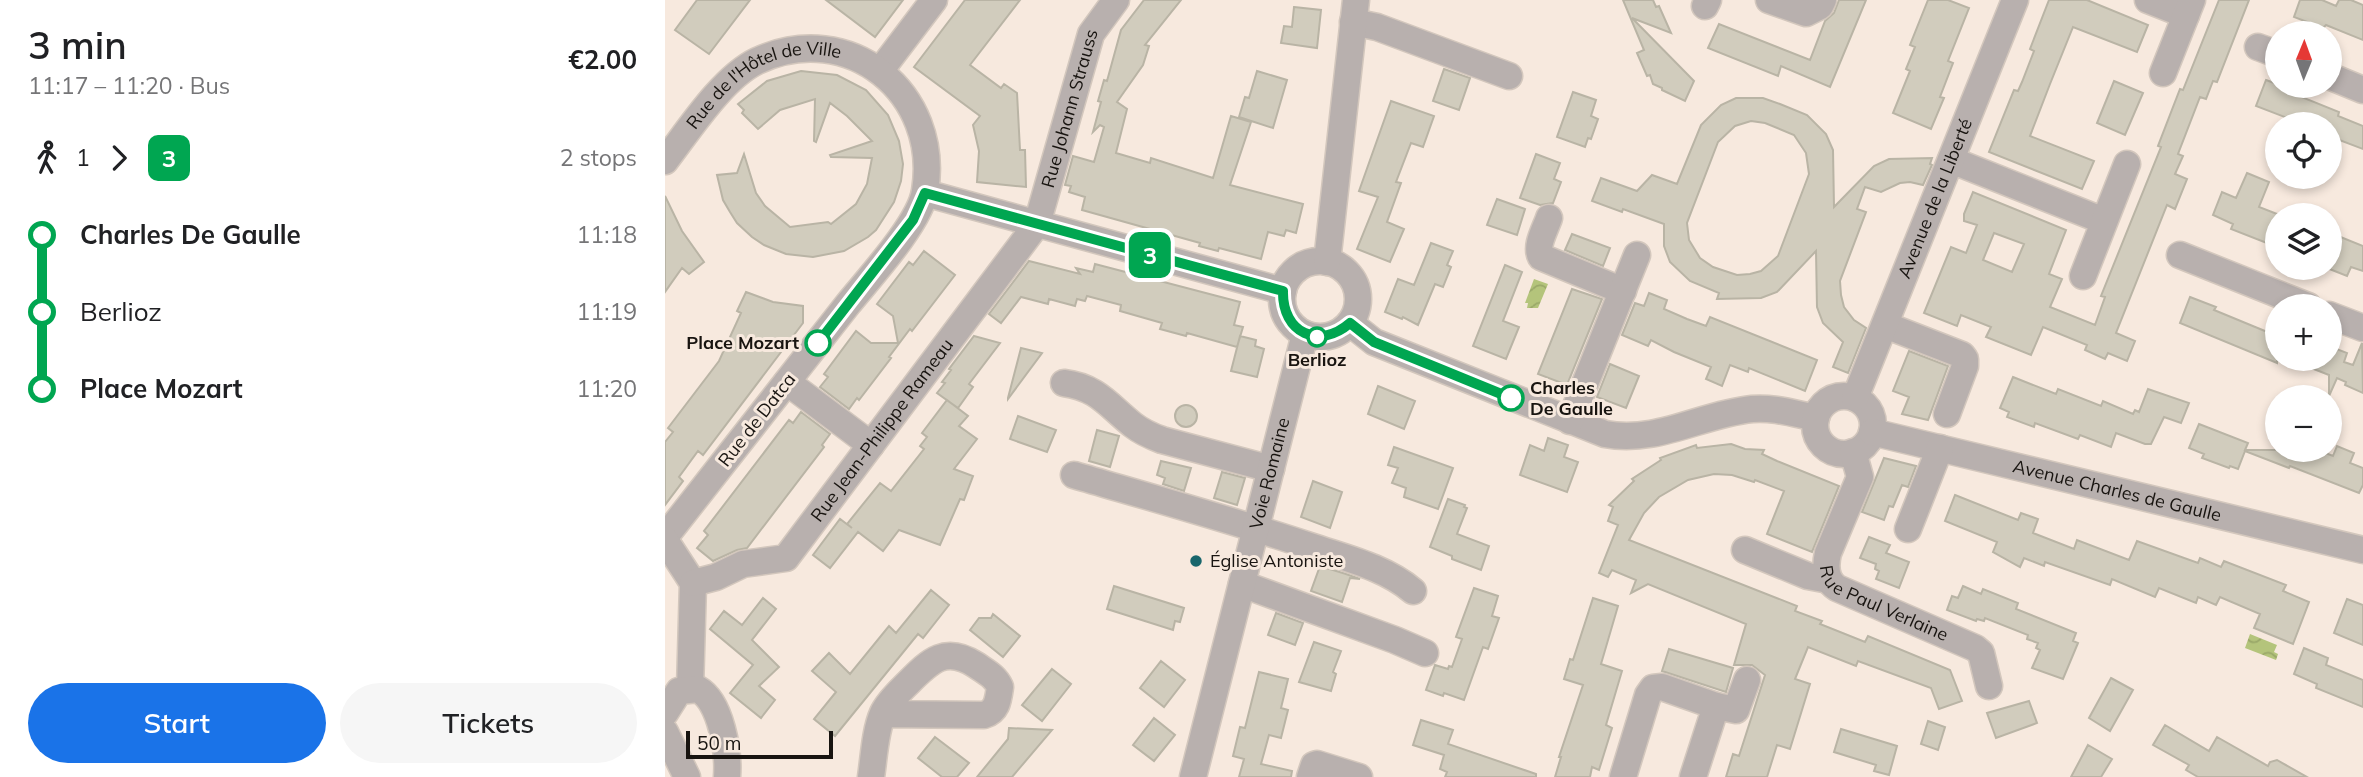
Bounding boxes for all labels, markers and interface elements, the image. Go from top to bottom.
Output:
text: 3 min [28,21,127,69]
north arrow [2265,21,2341,98]
map controls [2265,21,2342,462]
street label: Rue Johann Strauss [1036,26,1103,190]
street label: Rue de l'Hôtel de Ville [681,37,844,134]
text: €2.00 [568,43,637,76]
text: 11:17 – 11:20 · Bus [28,71,230,100]
button: locate [2265,112,2342,189]
street label: Avenue de la Liberté [1892,115,1977,282]
icon: walk [28,139,66,177]
icon: forward [100,139,138,177]
text: 1 [76,143,90,172]
text: 3 [162,143,176,173]
text: 2 stops [560,143,637,172]
button: layers [2265,203,2342,280]
text: Charles De Gaulle [80,218,301,251]
text: 11:18 [577,220,637,249]
line badge: 3 [1127,232,1173,278]
text: 3 [1143,240,1157,270]
button: + [2265,294,2342,371]
text: Berlioz [80,295,162,328]
text: 11:19 [577,297,637,326]
marker: Berlioz [1307,327,1327,347]
marker: Place Mozart [805,330,831,356]
place label: Place Mozart [686,331,799,354]
street label: Rue Jean-Philippe Rameau [805,334,958,526]
place label: Berlioz [1288,348,1346,371]
street label: Rue de Datca [713,368,800,471]
text: Place Mozart [80,372,243,405]
text: 11:20 [577,374,637,403]
place label: Charles De Gaulle [1530,376,1613,420]
marker: Charles De Gaulle [1498,385,1524,411]
button: − [2265,385,2342,462]
street label: Voie Romaine [1244,415,1294,532]
street label: Avenue Charles de Gaulle [2011,454,2224,527]
place label: Église Antoniste [1210,549,1343,572]
marker: Église Antoniste [1188,553,1204,569]
street label: Rue Paul Verlaine [1815,563,1952,646]
button: Start [28,683,326,763]
button: Tickets [340,683,637,763]
scale bar [686,728,833,760]
text: 50 m [697,731,741,755]

